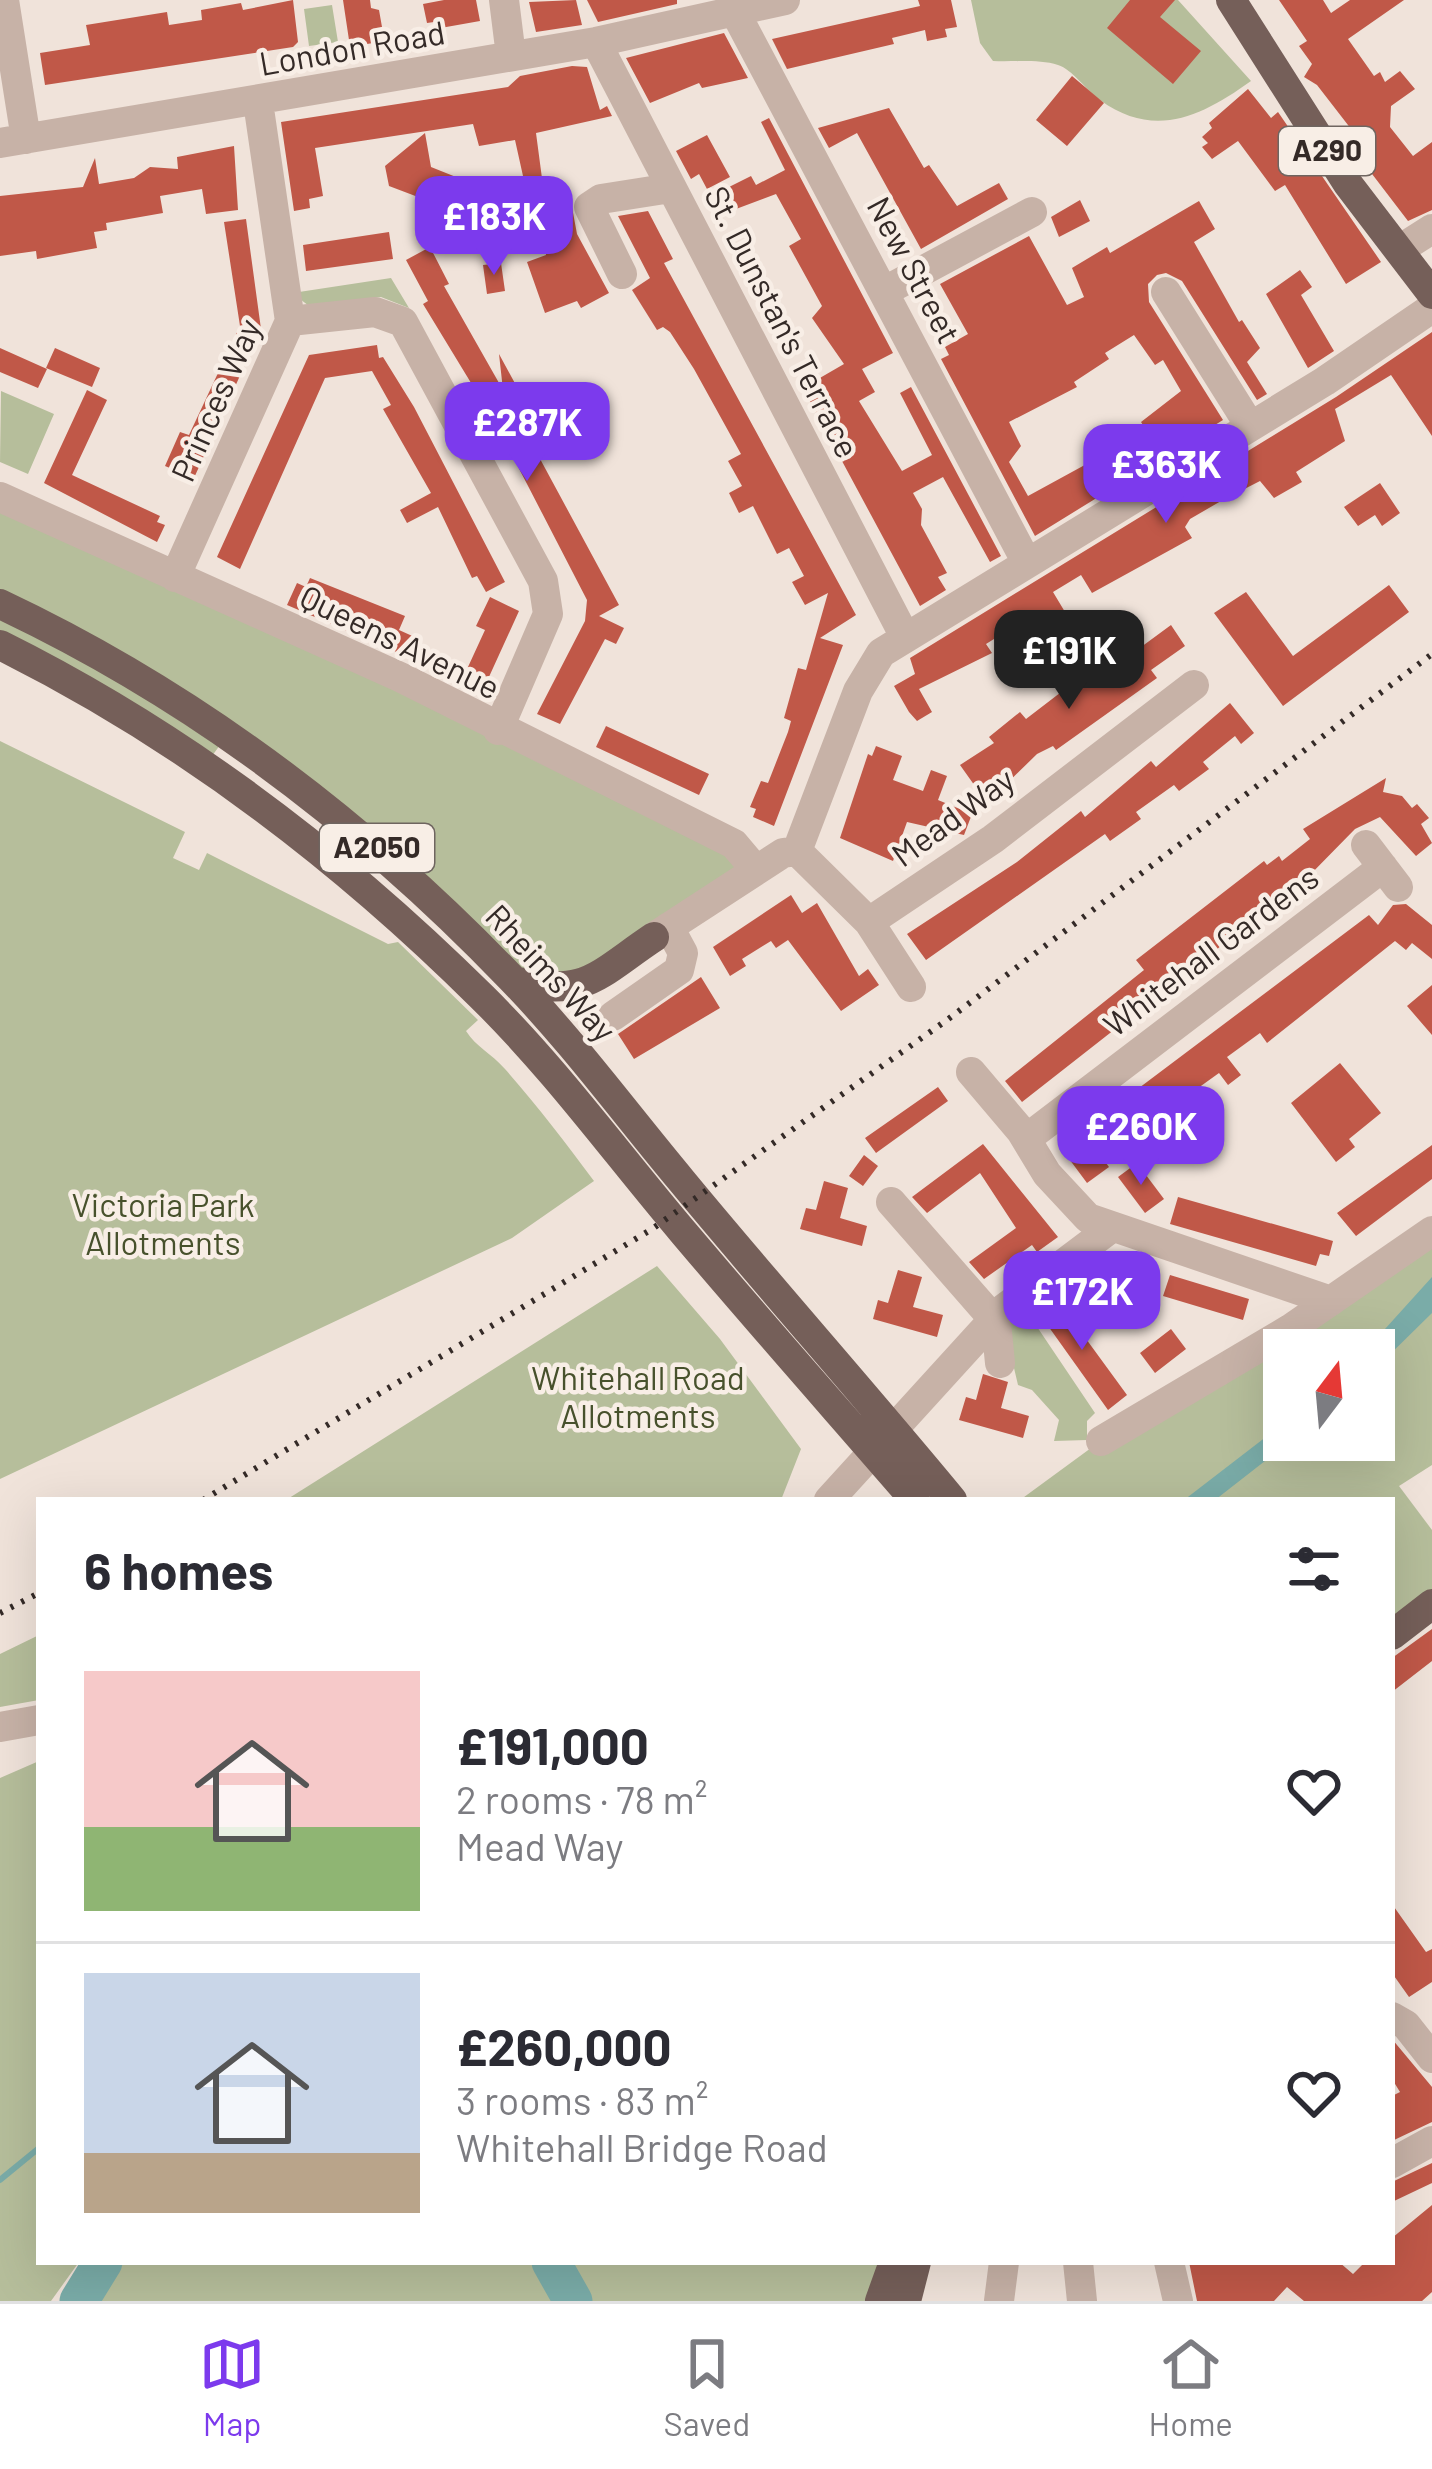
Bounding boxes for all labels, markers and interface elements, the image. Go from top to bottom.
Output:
street label: London Road [256,11,448,83]
road number: A290 [1279,127,1375,175]
pin: £183K [410,176,578,278]
street label: St. Dunstan's Terrace [697,179,869,464]
street label: New Street [860,190,970,350]
text: £183K [442,191,546,238]
street label: Princes Way [162,312,269,487]
pin: £287K [443,382,611,484]
text: £287K [472,397,582,444]
pin: £363K [1082,424,1250,526]
text: £363K [1110,439,1222,486]
street label: Queens Avenue [294,576,507,707]
pin: £191K [985,610,1153,712]
text: £191K [1021,625,1117,672]
street label: Mead Way [883,758,1022,874]
road number: A2050 [320,824,434,872]
street label: Whitehall Gardens [1095,856,1326,1044]
street label: Rheims Way [478,895,625,1049]
pin: £260K [1057,1086,1225,1188]
text: £260K [1084,1101,1198,1148]
park label: Victoria Park Allotments [71,1184,255,1262]
pin: £172K [998,1251,1166,1353]
text: £172K [1030,1266,1134,1313]
north arrow [1263,1329,1395,1461]
map controls [1263,1329,1395,1461]
park label: Whitehall Road Allotments [531,1357,745,1435]
icon: filters [1281,1536,1347,1602]
text: 6 homes [84,1539,273,1600]
text: £191,000 [456,1714,649,1775]
icon: home [180,1719,324,1863]
icon: heart [1281,1758,1347,1824]
text: 2 rooms · 78 m² [456,1775,708,1822]
text: Mead Way [456,1822,624,1869]
text: £260,000 [456,2015,672,2076]
icon: home [180,2021,324,2165]
icon: heart [1281,2060,1347,2126]
text: 3 rooms · 83 m² [456,2076,708,2123]
text: Whitehall Bridge Road [456,2123,828,2170]
tab: Map [199,2331,265,2443]
tab: Saved [664,2331,750,2443]
tab: Home [1149,2331,1233,2443]

